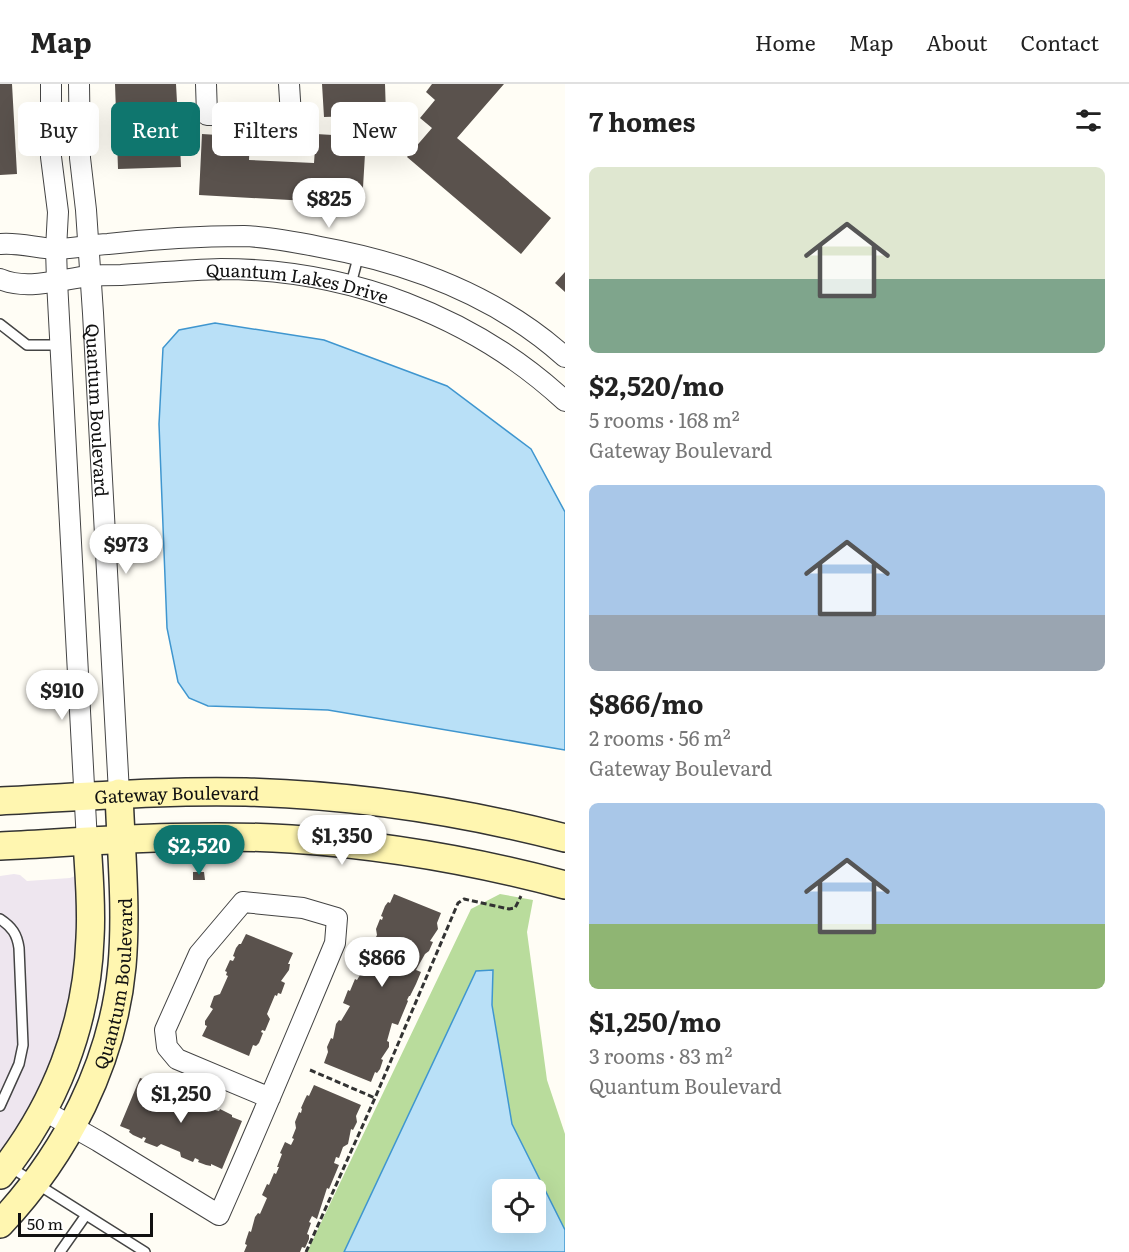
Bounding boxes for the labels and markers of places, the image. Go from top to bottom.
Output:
pin: $825 [293,178,365,229]
pin: $973 [90,524,162,575]
pin: $910 [26,670,98,721]
pin: $1,350 [293,815,391,866]
pin: $2,520 [150,825,248,876]
pin: $866 [346,937,418,988]
pin: $1,250 [132,1073,230,1124]

